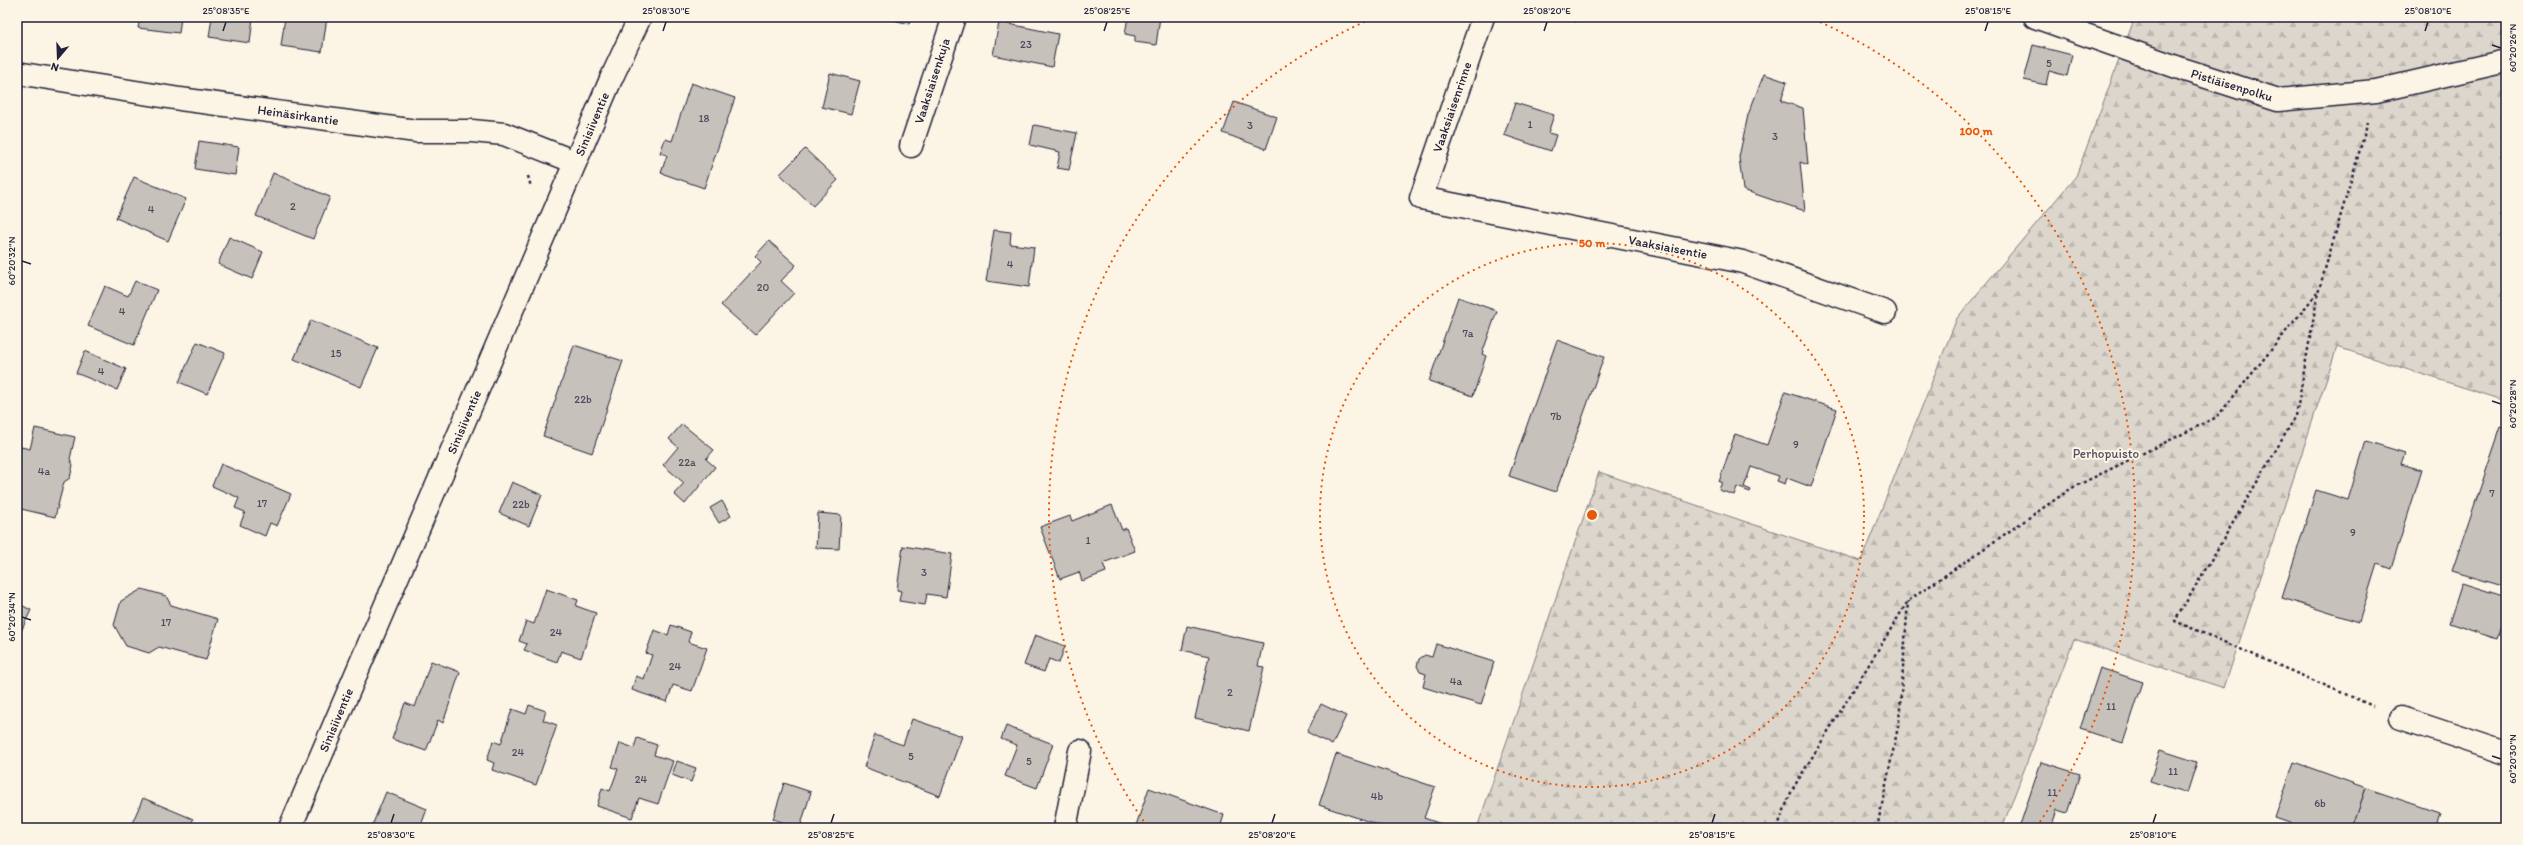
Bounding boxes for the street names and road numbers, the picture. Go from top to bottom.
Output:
street label: Vaaksiaisenkuja [911,36,953,126]
street label: Vaaksiaisenrinne [1429,60,1475,154]
street label: Pistiäisenpolku [2189,65,2275,105]
street label: Sinisiiventie [572,90,612,158]
street label: Heinäsirkantie [256,102,340,128]
street label: Vaaksiaisentie [1627,232,1709,262]
street label: Sinisiiventie [444,388,484,456]
street label: Sinisiiventie [316,686,356,754]

